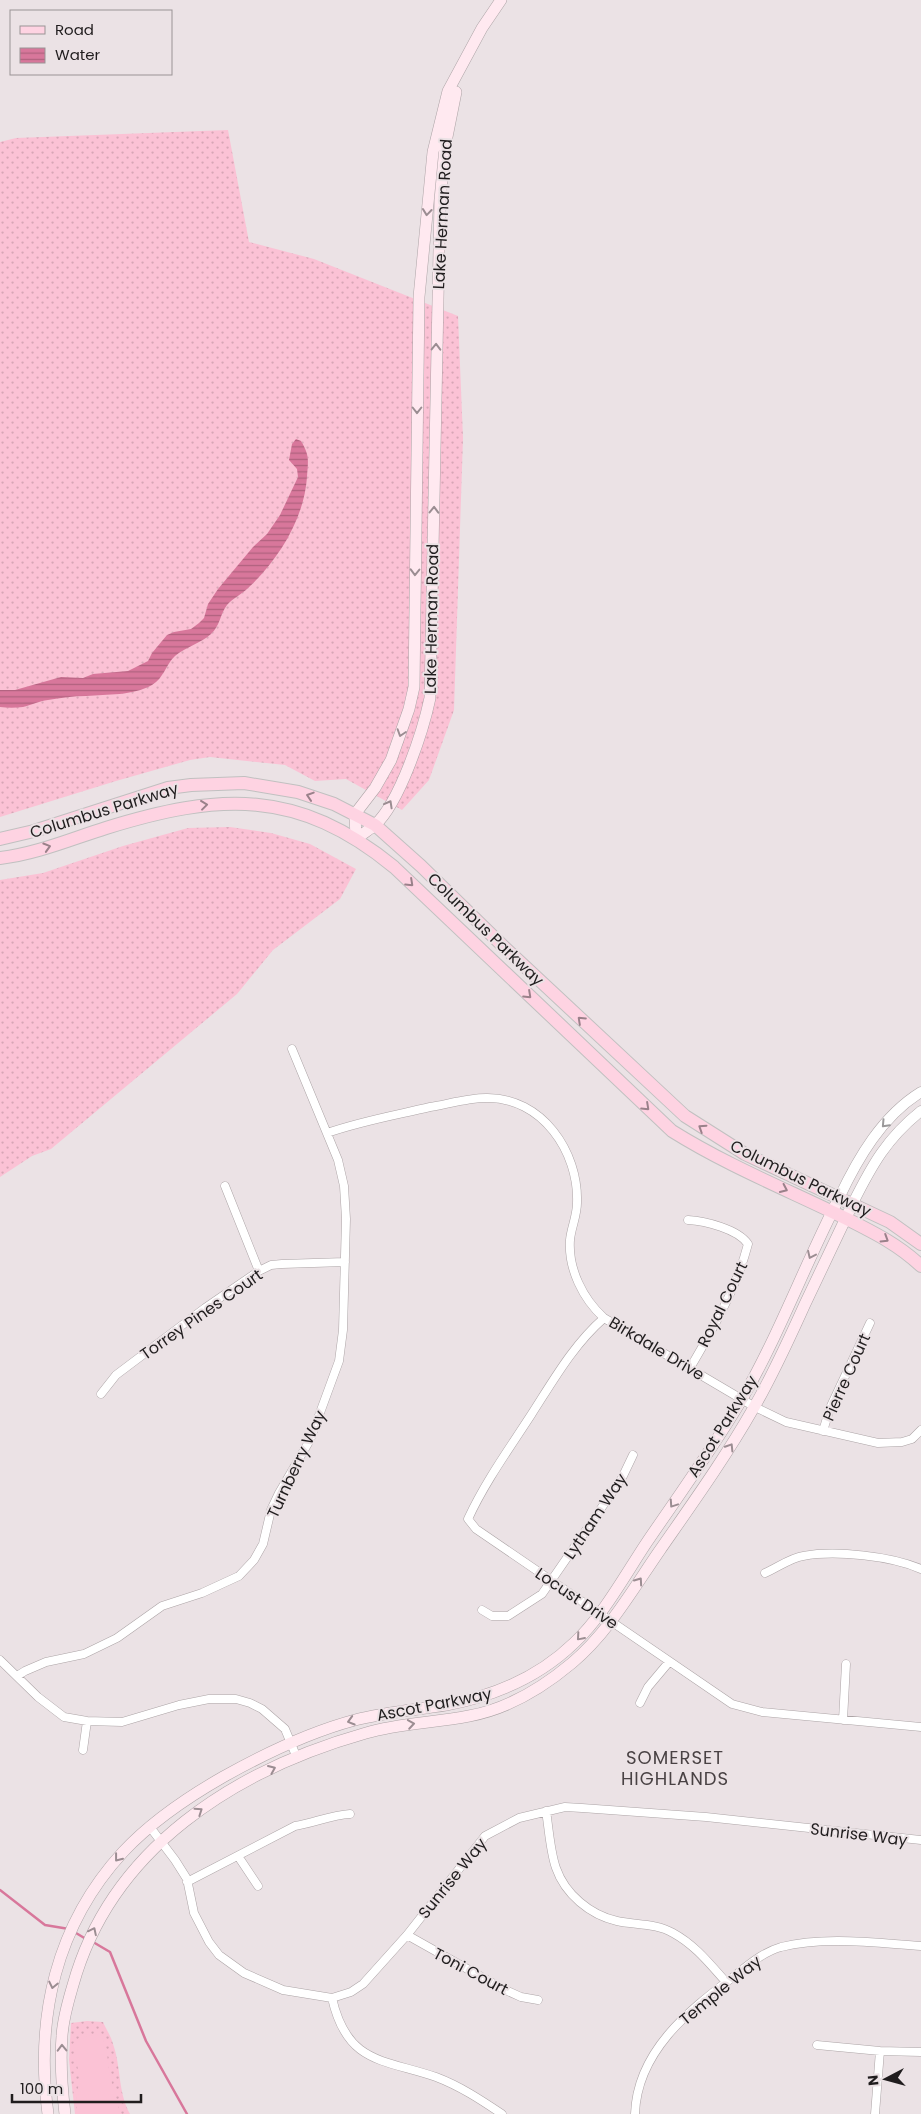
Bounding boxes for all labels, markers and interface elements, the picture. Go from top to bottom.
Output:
legend [10,10,172,75]
text: Road [55,19,94,40]
text: Water [55,44,101,65]
street label: Lake Herman Road [427,138,458,290]
one-way arrow [422,209,433,217]
one-way arrow [431,343,441,351]
one-way arrow [412,406,422,414]
one-way arrow [428,506,439,514]
street label: Lake Herman Road [419,544,444,694]
one-way arrow [410,568,420,576]
one-way arrow [397,728,407,737]
street label: Columbus Parkway [27,777,181,844]
one-way arrow [306,792,314,802]
one-way arrow [200,800,208,811]
one-way arrow [383,801,393,810]
one-way arrow [43,843,51,853]
street label: Columbus Parkway [422,868,549,991]
one-way arrow [405,877,414,886]
one-way arrow [522,989,531,998]
one-way arrow [578,1017,587,1026]
one-way arrow [640,1101,649,1110]
one-way arrow [882,1119,891,1128]
one-way arrow [699,1125,708,1134]
street label: Columbus Parkway [726,1134,875,1223]
one-way arrow [779,1183,788,1193]
one-way arrow [880,1233,889,1242]
one-way arrow [807,1250,818,1259]
street label: Royal Court [692,1257,753,1351]
street label: Torrey Pines Court [135,1263,267,1365]
street label: Birkdale Drive [605,1311,709,1386]
street label: Pierre Court [817,1329,876,1425]
street label: Ascot Parkway [682,1371,763,1482]
street label: Turnberry Way [261,1407,331,1522]
one-way arrow [724,1443,733,1452]
street label: Lytham Way [558,1469,633,1564]
one-way arrow [670,1498,679,1507]
street label: Locust Drive [531,1562,623,1635]
one-way arrow [633,1577,642,1587]
one-way arrow [577,1631,586,1640]
street label: Ascot Parkway [375,1682,493,1727]
one-way arrow [347,1716,355,1726]
one-way arrow [407,1719,415,1730]
district label: SOMERSET HIGHLANDS [621,1745,729,1791]
one-way arrow [267,1764,276,1775]
one-way arrow [193,1808,202,1817]
street label: Sunrise Way [809,1817,909,1852]
street label: Sunrise Way [413,1833,492,1924]
one-way arrow [115,1853,124,1862]
one-way arrow [87,1928,97,1937]
street label: Toni Court [429,1942,513,2001]
street label: Temple Way [674,1950,766,2031]
one-way arrow [48,1980,59,1989]
one-way arrow [57,2044,67,2052]
north arrow [861,2054,911,2104]
scale bar [12,2072,141,2104]
text: N [863,2074,884,2087]
text: 100 m [20,2078,63,2099]

